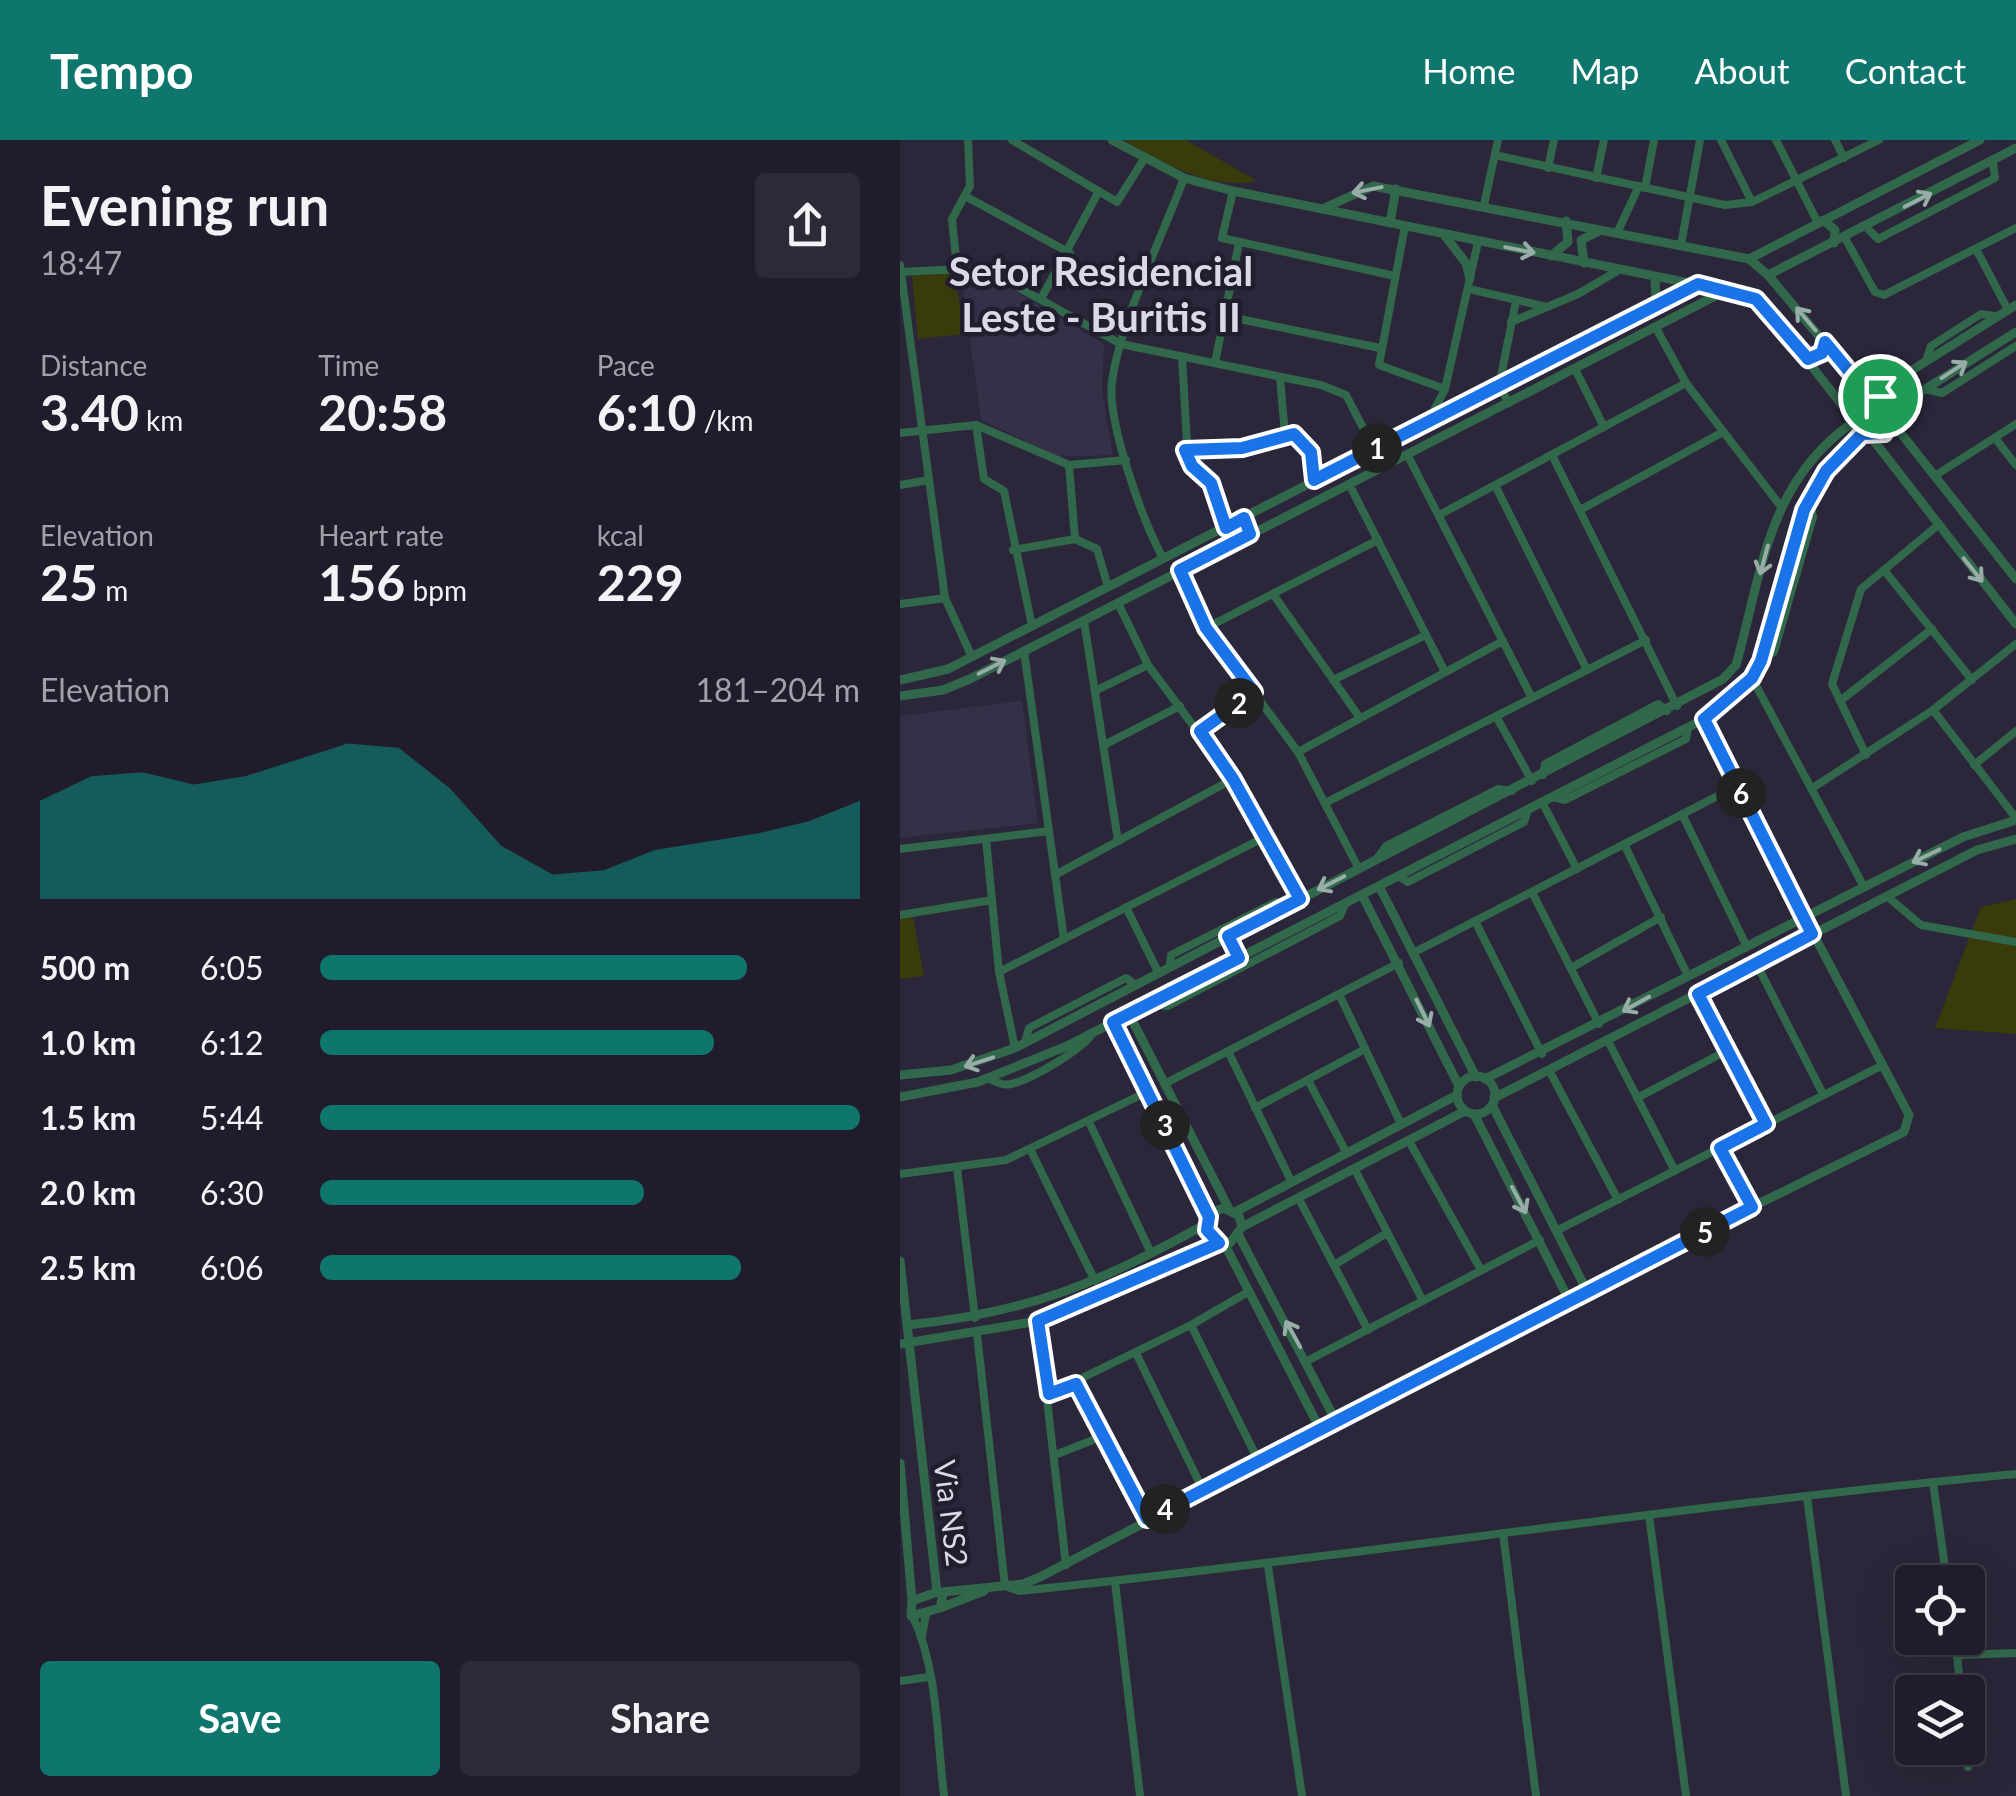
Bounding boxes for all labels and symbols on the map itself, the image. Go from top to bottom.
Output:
one-way arrow [1351,182,1383,201]
one-way arrow [1903,190,1933,209]
one-way arrow [1503,242,1535,261]
district label: Setor Residencial Leste - Buritis II [949,247,1253,341]
one-way arrow [1795,307,1817,333]
pin [1838,354,1923,439]
one-way arrow [1939,360,1968,381]
pin: 1 [1352,423,1402,473]
one-way arrow [1754,544,1773,575]
one-way arrow [1962,557,1984,583]
one-way arrow [977,657,1007,676]
pin: 2 [1214,678,1264,728]
pin: 6 [1716,768,1766,818]
one-way arrow [1911,847,1941,866]
one-way arrow [1316,874,1346,893]
one-way arrow [1622,994,1652,1014]
one-way arrow [1415,997,1434,1027]
one-way arrow [963,1054,995,1072]
pin: 3 [1140,1100,1190,1150]
one-way arrow [1510,1185,1529,1215]
pin: 5 [1680,1207,1730,1257]
one-way arrow [1282,1320,1302,1349]
street label: Via NS2 [928,1458,976,1568]
pin: 4 [1140,1484,1190,1534]

